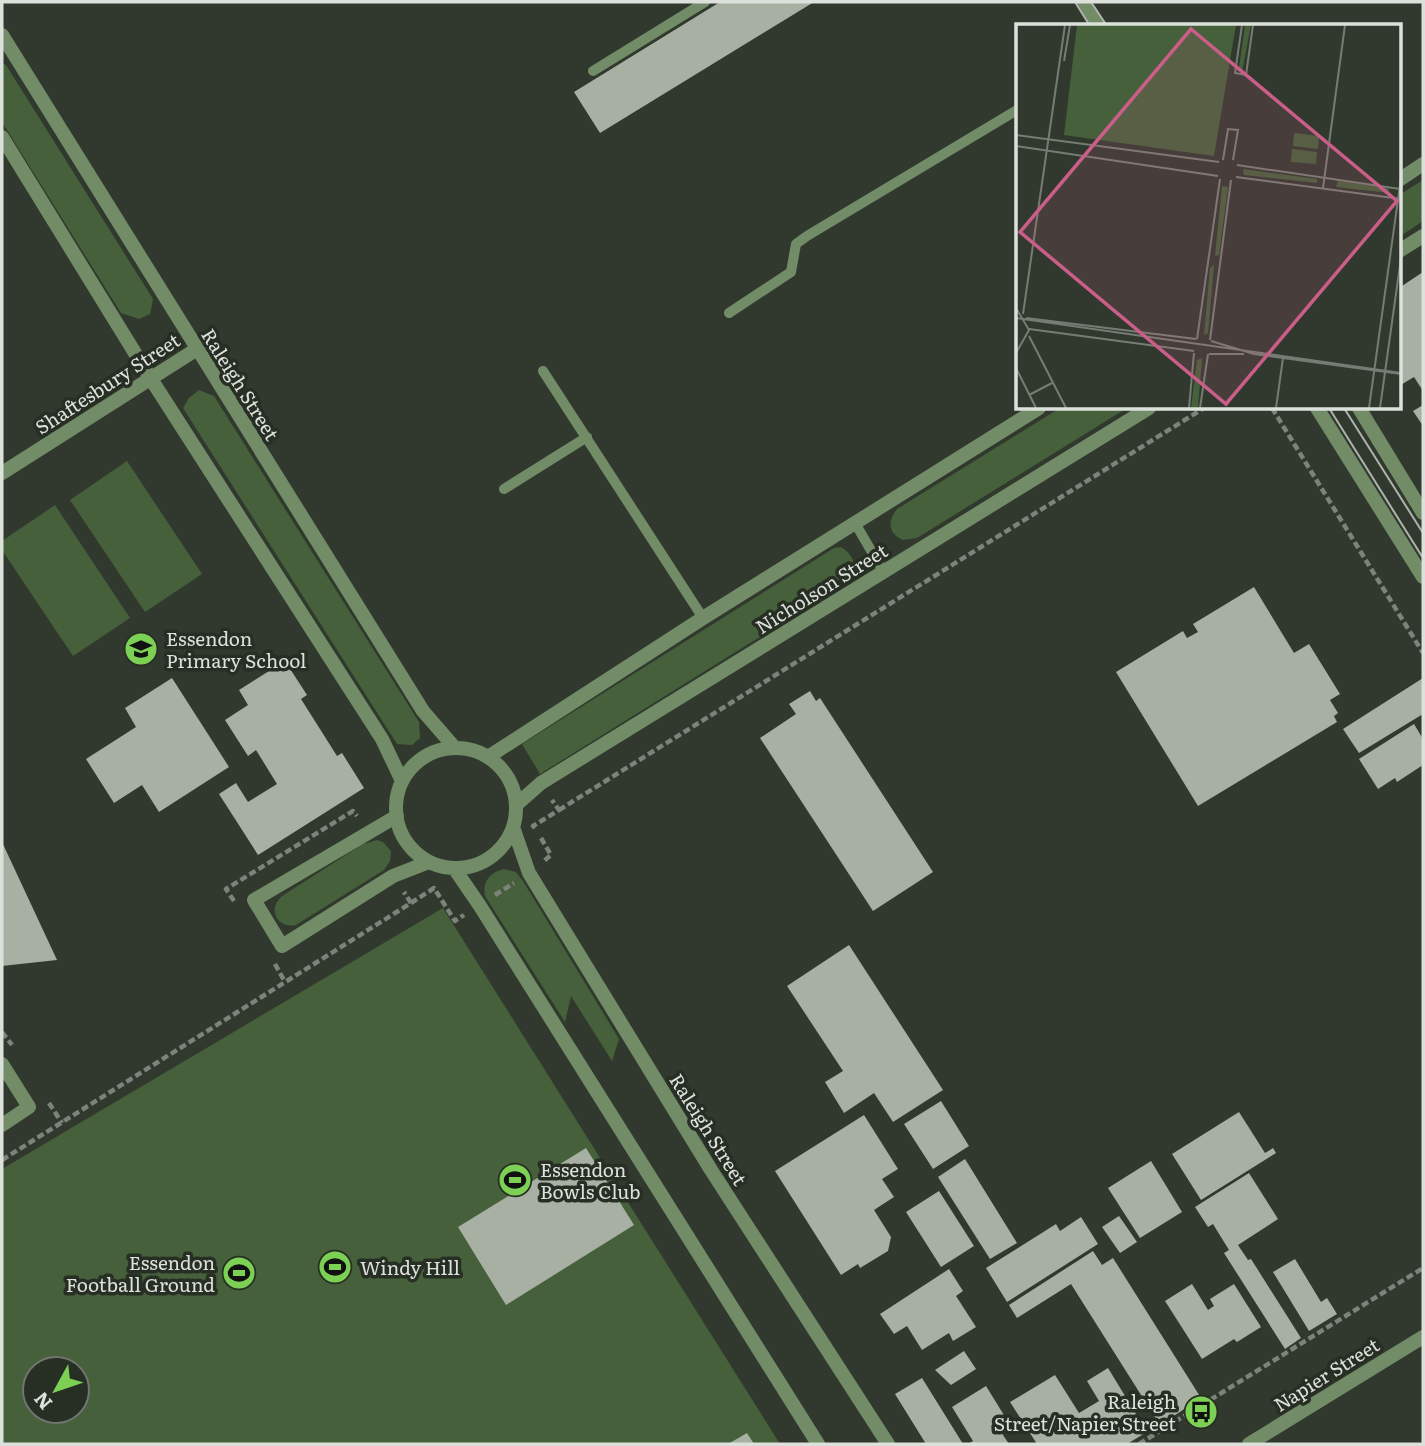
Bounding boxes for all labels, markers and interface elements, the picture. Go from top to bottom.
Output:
inset map [1016,24,1400,410]
street label: Raleigh Street [195,323,287,446]
street label: Shaftesbury Street [29,325,185,440]
street label: Nicholson Street [750,536,893,640]
place label: Essendon Primary School [166,624,307,674]
school or university icon: Essendon Primary School [122,630,160,668]
street label: Raleigh Street [663,1068,755,1191]
place label: Essendon Bowls Club [540,1155,641,1205]
sports icon: Essendon Bowls Club [496,1161,534,1199]
place label: Essendon Football Ground [66,1248,215,1298]
sports icon: Windy Hill [316,1248,354,1286]
place label: Windy Hill [360,1253,460,1281]
sports icon: Essendon Football Ground [220,1254,258,1292]
street label: Napier Street [1268,1330,1385,1418]
north arrow [21,1355,91,1425]
text: N [26,1386,58,1417]
place label: Raleigh Street/Napier Street [994,1387,1176,1437]
bus stop icon: Raleigh Street/Napier Street [1182,1393,1220,1431]

